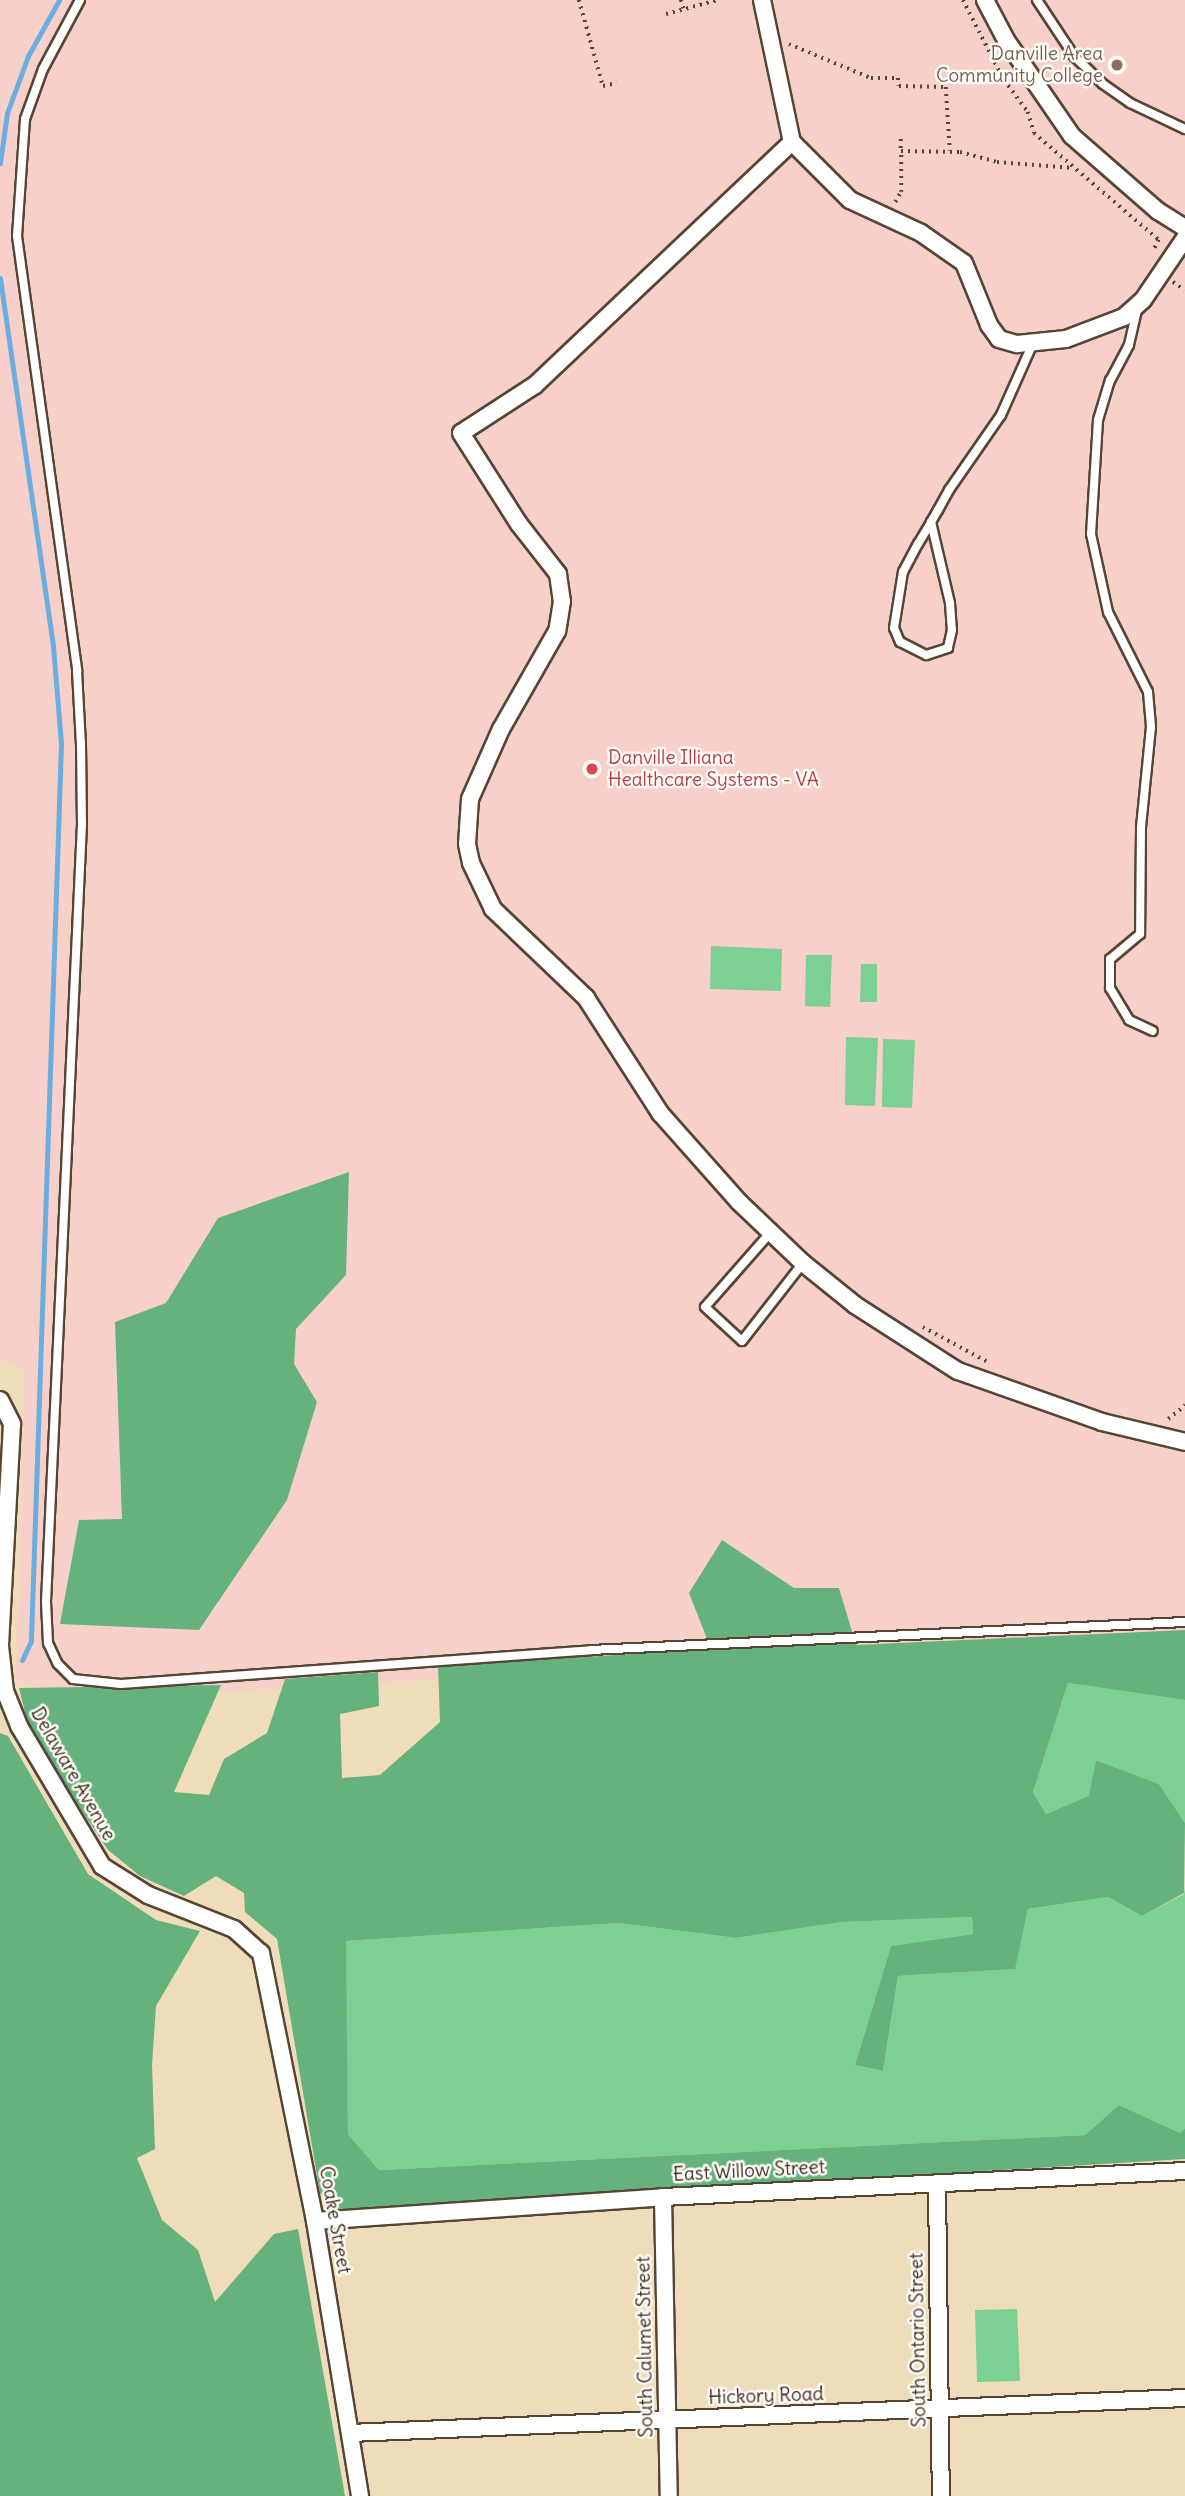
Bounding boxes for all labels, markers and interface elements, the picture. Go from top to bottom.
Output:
place label: Danville Area Community College [936,43,1103,87]
marker: Danville Area Community College [1109,57,1125,73]
place label: Danville Illiana Healthcare Systems - VA [608,747,819,791]
marker: Danville Illiana Healthcare Systems - VA [582,759,602,779]
street label: Delaware Avenue [26,1703,120,1845]
street label: East Willow Street [672,2156,826,2186]
street label: Coake Street [314,2164,356,2276]
street label: South Ontario Street [905,2252,931,2428]
street label: South Calumet Street [632,2256,658,2438]
street label: Hickory Road [708,2383,824,2409]

